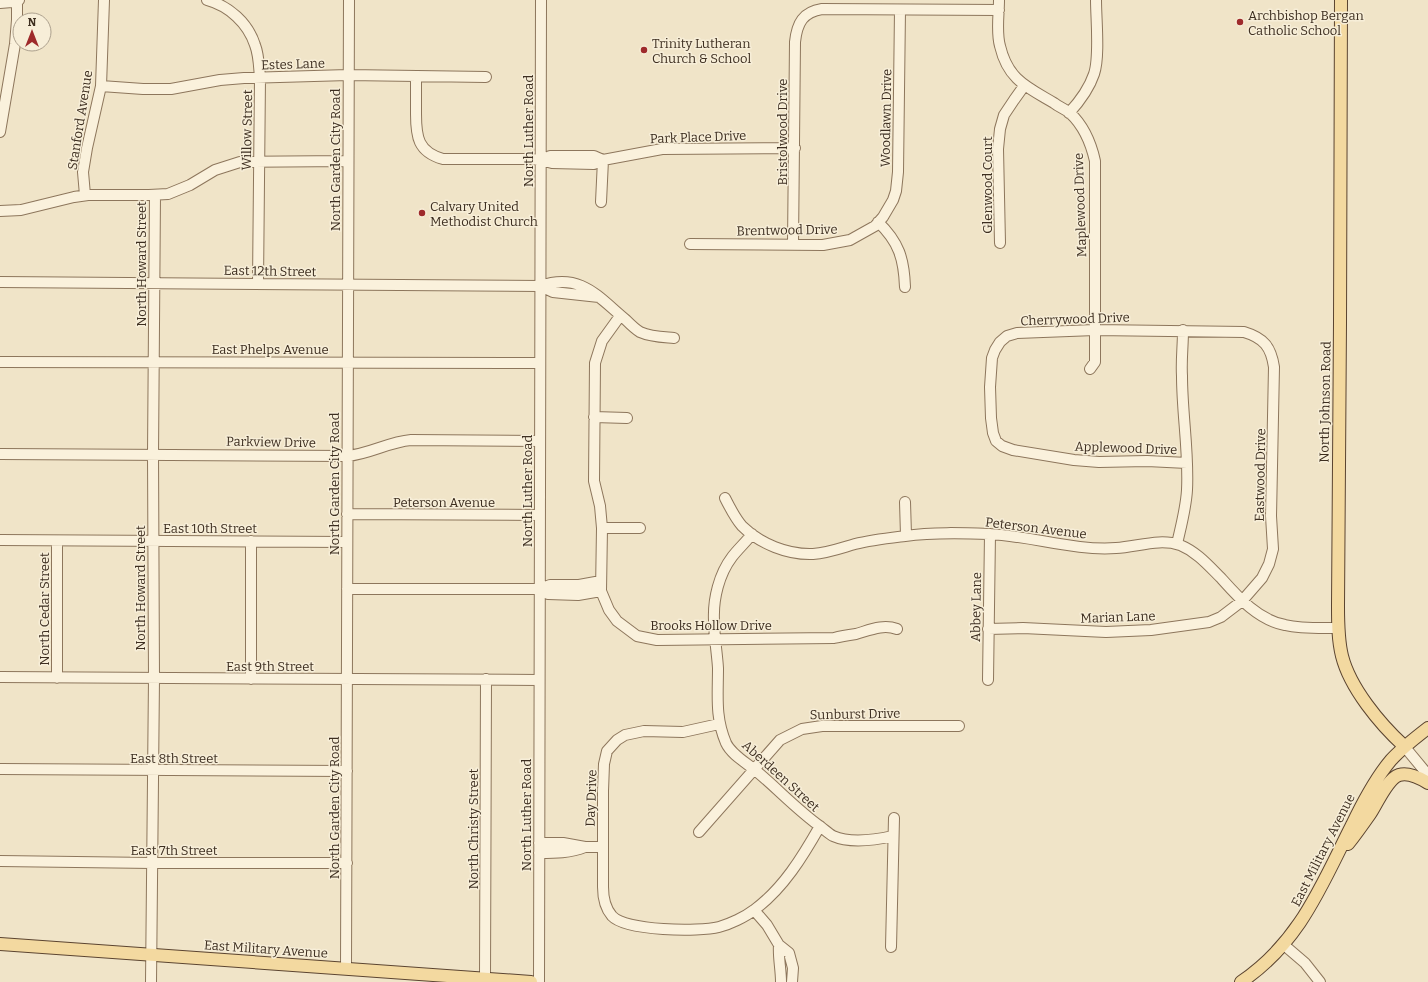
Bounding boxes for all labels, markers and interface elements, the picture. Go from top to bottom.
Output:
place label: Archbishop Bergan Catholic School [1248,8,1364,38]
north arrow [12,12,52,52]
text: N [28,16,37,29]
marker: Archbishop Bergan Catholic School [1235,17,1245,27]
place label: Trinity Lutheran Church & School [652,36,751,66]
marker: Trinity Lutheran Church & School [639,45,649,55]
street label: Estes Lane [261,55,325,73]
street label: Stanford Avenue [65,69,95,171]
street label: Woodlawn Drive [878,69,894,167]
street label: North Luther Road [521,75,536,187]
street label: Bristolwood Drive [775,79,790,185]
street label: North Garden City Road [328,88,343,231]
street label: Willow Street [239,89,255,171]
street label: Park Place Drive [650,128,746,146]
street label: Glenwood Court [980,136,995,234]
street label: Maplewood Drive [1071,153,1089,257]
place label: Calvary United Methodist Church [430,199,538,229]
street label: North Howard Street [134,201,149,327]
marker: Calvary United Methodist Church [417,208,427,218]
street label: Brentwood Drive [736,222,838,238]
street label: East 12th Street [223,263,317,279]
street label: Cherrywood Drive [1020,310,1130,328]
street label: North Johnson Road [1316,341,1334,463]
street label: East Phelps Avenue [211,342,329,357]
street label: North Garden City Road [327,412,342,555]
street label: Eastwood Drive [1252,428,1268,522]
street label: Parkview Drive [226,434,316,450]
street label: North Luther Road [520,435,535,547]
street label: Applewood Drive [1075,439,1177,457]
street label: Peterson Avenue [393,495,495,510]
street label: Peterson Avenue [984,514,1088,542]
street label: East 10th Street [163,521,257,536]
street label: North Howard Street [133,525,148,651]
street label: North Cedar Street [37,552,52,666]
street label: Abbey Lane [968,572,984,642]
street label: Marian Lane [1080,608,1156,626]
street label: Brooks Hollow Drive [650,618,772,633]
street label: East 9th Street [226,659,314,674]
street label: Sunburst Drive [810,706,900,722]
street label: North Garden City Road [327,736,342,879]
street label: Aberdeen Street [739,737,823,815]
street label: East 8th Street [130,751,218,766]
street label: North Luther Road [519,759,534,871]
street label: North Christy Street [466,768,481,890]
street label: Day Drive [583,769,599,827]
street label: East Military Avenue [1288,791,1358,909]
street label: East 7th Street [131,843,218,858]
street label: East Military Avenue [203,937,329,961]

